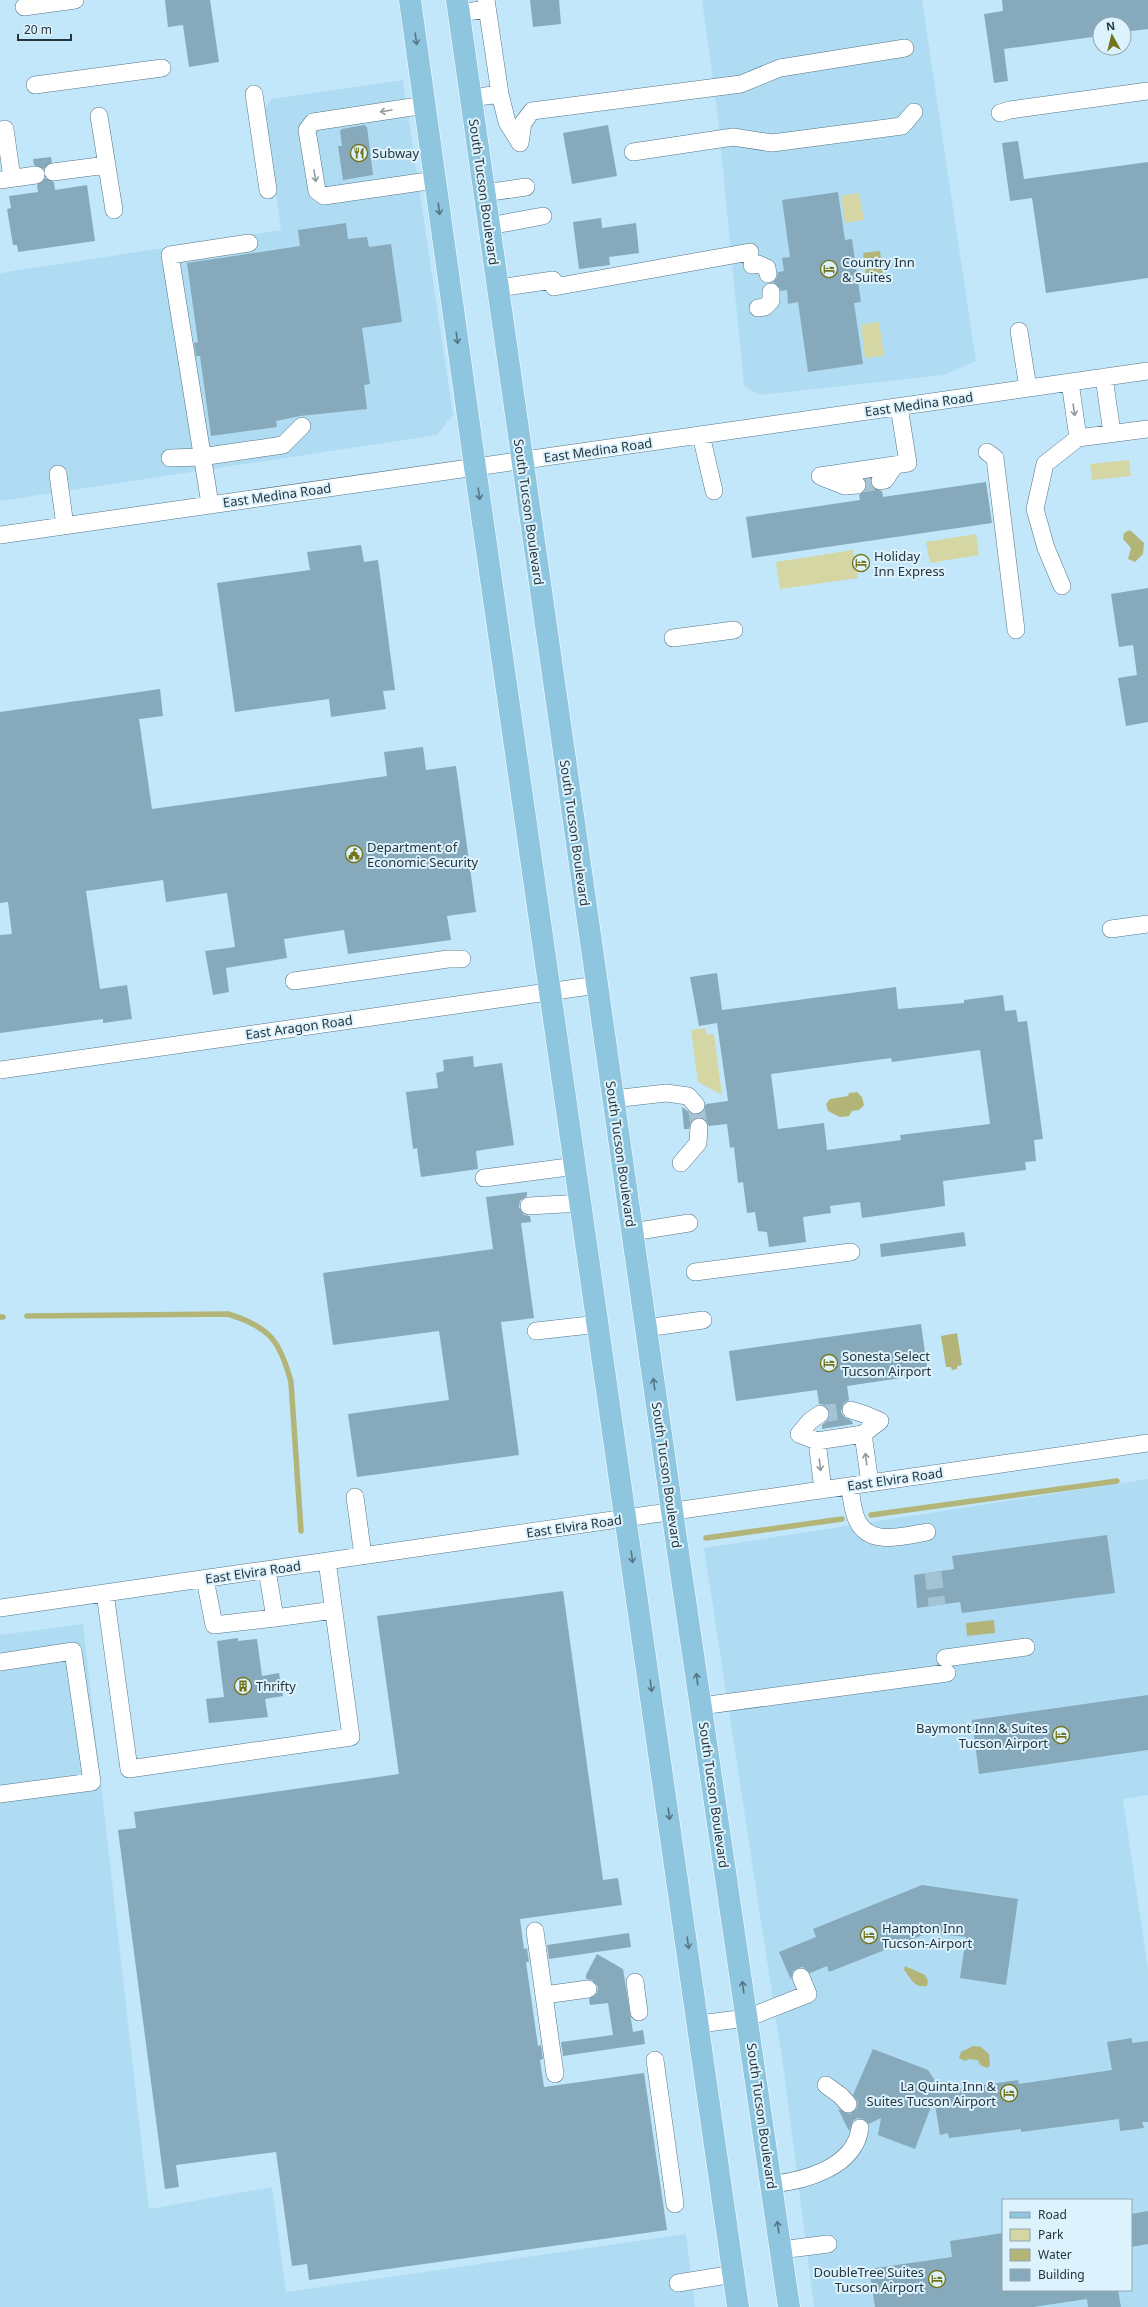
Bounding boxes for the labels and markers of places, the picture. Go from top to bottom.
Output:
restaurant icon: Subway [349,143,369,163]
place label: Subway [372,144,419,162]
place label: Country Inn & Suites [842,253,915,286]
hotel icon: Country Inn & Suites [819,259,839,279]
place label: Holiday Inn Express [874,547,945,580]
hotel icon: Holiday Inn Express [851,553,871,573]
place label: Department of Economic Security [367,838,479,871]
public building icon: Department of Economic Security [344,844,364,864]
place label: Sonesta Select Tucson Airport [842,1347,932,1380]
hotel icon: Sonesta Select Tucson Airport [819,1353,839,1373]
building icon: Thrifty [233,1676,253,1696]
place label: Thrifty [256,1677,296,1695]
place label: Baymont Inn & Suites Tucson Airport [916,1719,1048,1752]
hotel icon: Baymont Inn & Suites Tucson Airport [1051,1725,1071,1745]
place label: Hampton Inn Tucson-Airport [882,1919,972,1952]
hotel icon: Hampton Inn Tucson-Airport [859,1925,879,1945]
place label: La Quinta Inn & Suites Tucson Airport [867,2077,996,2110]
hotel icon: La Quinta Inn & Suites Tucson Airport [999,2083,1019,2103]
place label: DoubleTree Suites Tucson Airport [813,2263,924,2296]
hotel icon: DoubleTree Suites Tucson Airport [927,2269,947,2289]

